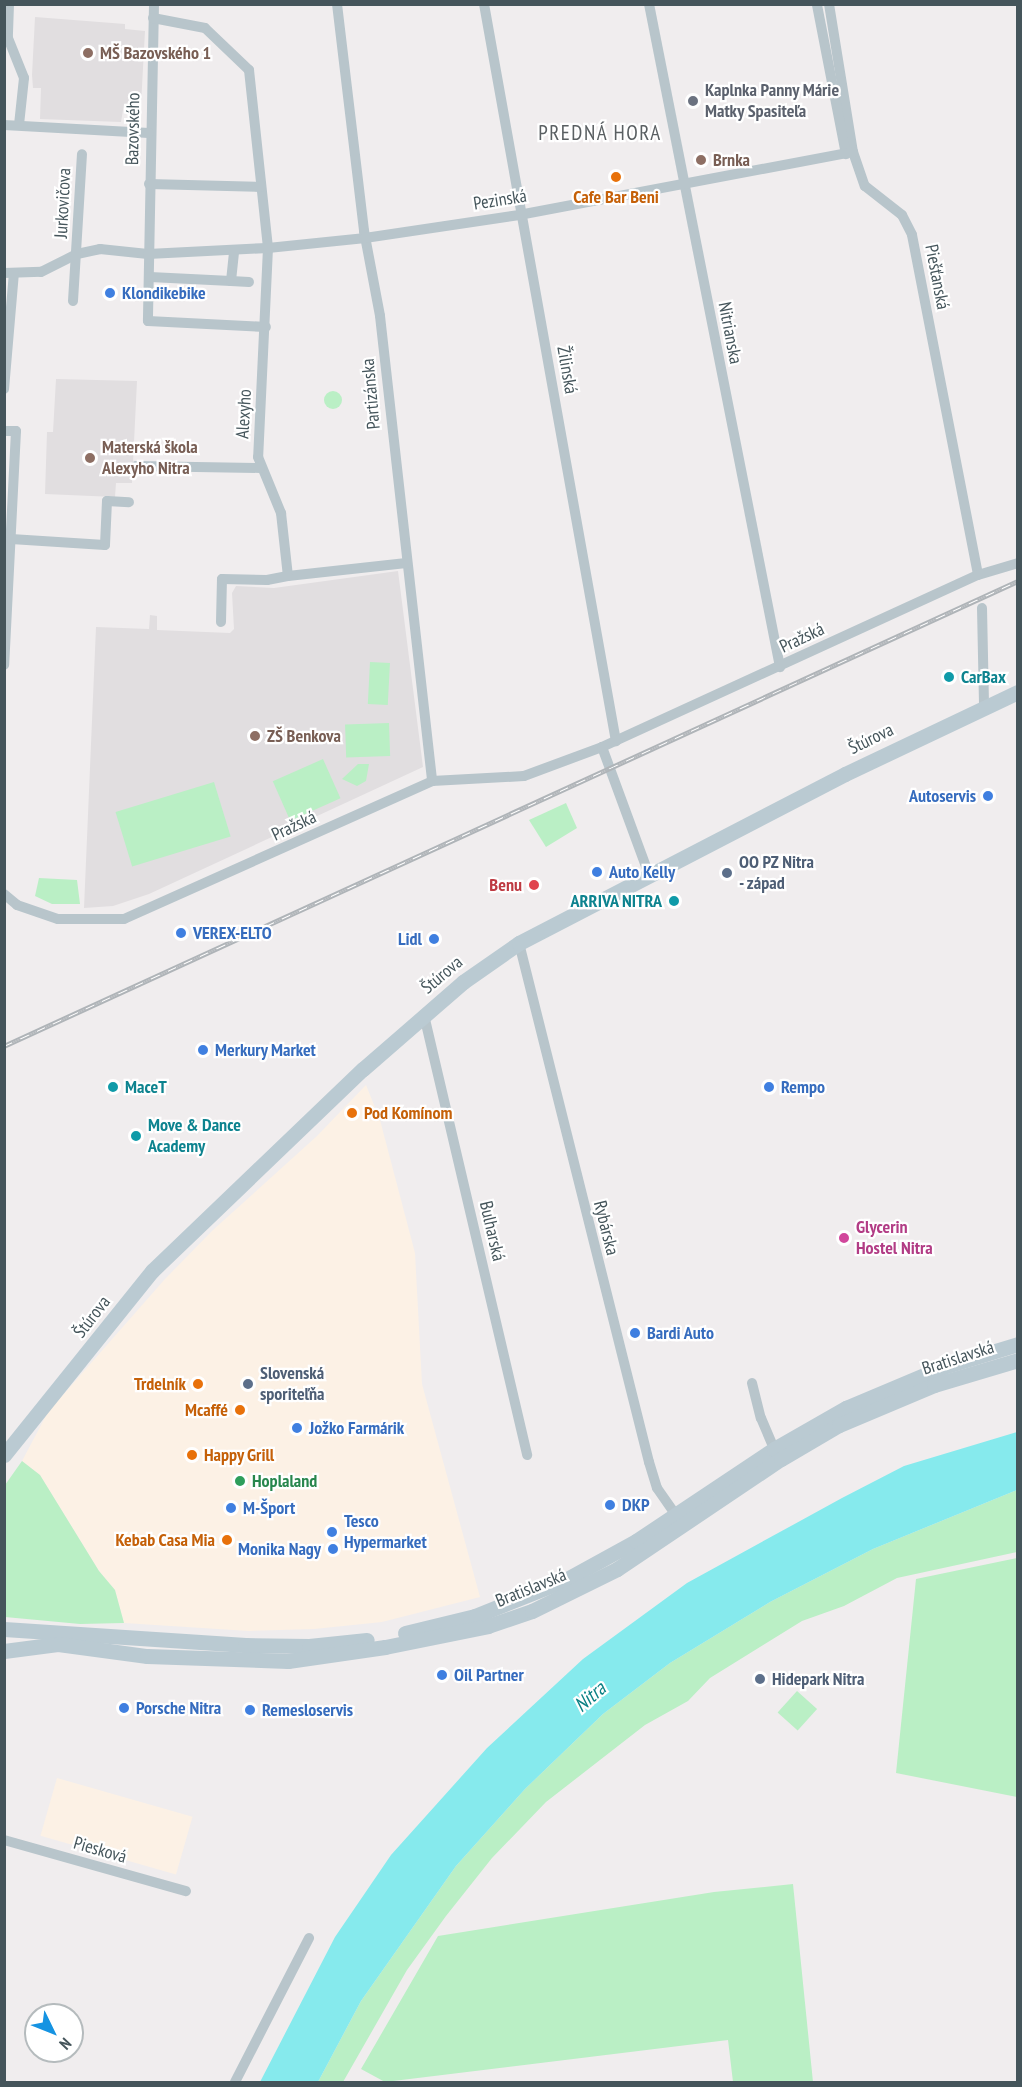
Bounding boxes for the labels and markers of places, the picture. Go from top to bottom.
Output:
place label: MŠ Bazovského 1 [100,42,211,64]
marker: MŠ Bazovského 1 [81,46,95,60]
place label: Kaplnka Panny Márie Matky Spasiteľa [705,80,840,122]
marker: Kaplnka Panny Márie Matky Spasiteľa [686,94,700,108]
place label: Brnka [713,149,750,171]
marker: Brnka [694,153,708,167]
marker: Cafe Bar Beni [609,170,623,184]
place label: Cafe Bar Beni [573,186,659,208]
place label: Klondikebike [122,282,206,304]
marker: Klondikebike [103,286,117,300]
place label: Materská škola Alexyho Nitra [102,437,198,480]
marker: Materská škola Alexyho Nitra [83,451,97,465]
place label: CarBax [961,666,1006,688]
marker: CarBax [942,670,956,684]
place label: ZŠ Benkova [267,725,341,747]
marker: ZŠ Benkova [248,729,262,743]
place label: Autoservis [909,785,976,807]
marker: Autoservis [981,789,995,803]
place label: OO PZ Nitra - západ [739,852,814,894]
place label: Auto Kelly [609,861,675,883]
marker: Auto Kelly [590,865,604,879]
marker: OO PZ Nitra - západ [720,866,734,880]
place label: Benu [489,874,522,896]
marker: Benu [527,878,541,892]
place label: ARRIVA NITRA [570,890,662,912]
marker: ARRIVA NITRA [667,894,681,908]
place label: VEREX-ELTO [193,922,272,944]
marker: VEREX-ELTO [174,926,188,940]
place label: Lidl [398,928,422,950]
marker: Lidl [427,932,441,946]
place label: Merkury Market [215,1039,316,1061]
marker: Merkury Market [196,1043,210,1057]
place label: MaceT [125,1076,167,1098]
place label: Rempo [781,1076,825,1098]
marker: MaceT [106,1080,120,1094]
marker: Rempo [762,1080,776,1094]
place label: Pod Komínom [364,1102,452,1124]
marker: Pod Komínom [345,1106,359,1120]
place label: Move & Dance Academy [148,1115,241,1158]
marker: Move & Dance Academy [129,1129,143,1143]
place label: Glycerin Hostel Nitra [856,1217,933,1260]
marker: Glycerin Hostel Nitra [837,1231,851,1245]
place label: Bardi Auto [647,1322,715,1344]
marker: Bardi Auto [628,1326,642,1340]
place label: Slovenská sporiteľňa [260,1363,325,1406]
place label: Trdelník [134,1373,186,1395]
marker: Trdelník [191,1377,205,1391]
marker: Slovenská sporiteľňa [241,1377,255,1391]
place label: Mcaffé [185,1399,228,1421]
marker: Mcaffé [233,1403,247,1417]
place label: Jožko Farmárik [309,1417,404,1439]
marker: Jožko Farmárik [290,1421,304,1435]
place label: Happy Grill [204,1444,275,1466]
marker: Happy Grill [185,1448,199,1462]
place label: Hoplaland [252,1470,317,1492]
marker: Hoplaland [233,1474,247,1488]
place label: DKP [622,1494,650,1516]
place label: M-Šport [243,1497,295,1519]
marker: DKP [603,1498,617,1512]
marker: M-Šport [224,1501,238,1515]
place label: Tesco Hypermarket [344,1511,427,1553]
marker: Tesco Hypermarket [325,1525,339,1539]
place label: Kebab Casa Mia [115,1529,215,1551]
marker: Kebab Casa Mia [220,1533,234,1547]
place label: Monika Nagy [238,1538,321,1560]
marker: Monika Nagy [326,1542,340,1556]
place label: Oil Partner [454,1664,524,1686]
marker: Oil Partner [435,1668,449,1682]
place label: Hidepark Nitra [772,1668,865,1690]
marker: Hidepark Nitra [753,1672,767,1686]
place label: Porsche Nitra [136,1697,221,1719]
place label: Remesloservis [262,1699,353,1721]
marker: Porsche Nitra [117,1701,131,1715]
marker: Remesloservis [243,1703,257,1717]

